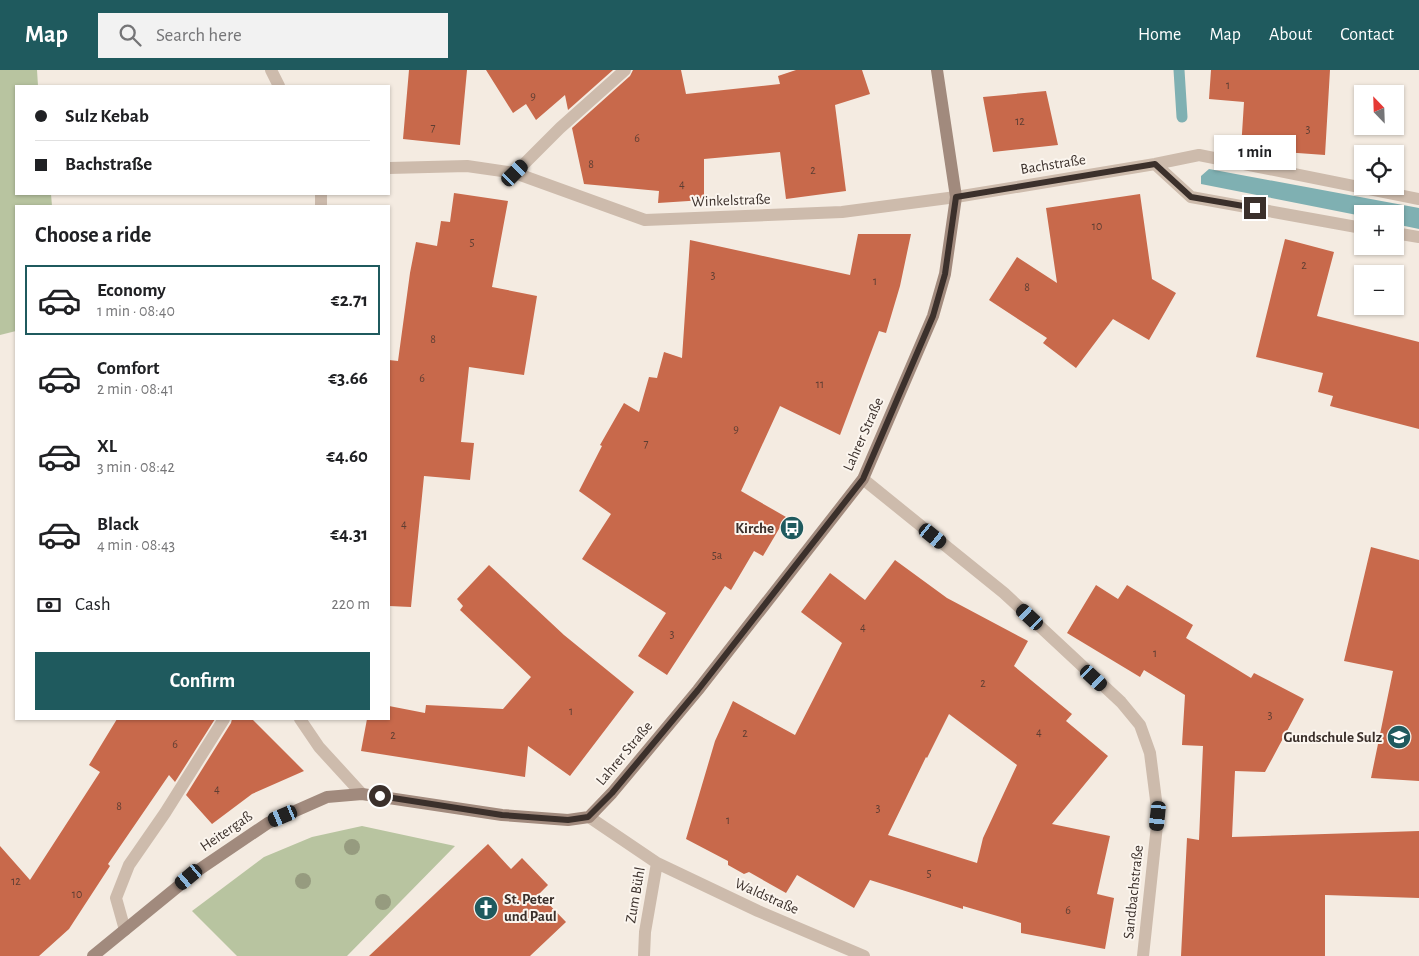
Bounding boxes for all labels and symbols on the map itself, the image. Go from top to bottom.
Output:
house number: 1 [1226,79,1230,91]
north arrow [1354,85,1404,135]
house number: 9 [530,90,536,102]
house number: 12 [1015,115,1025,127]
house number: 7 [430,121,436,133]
house number: 3 [1306,123,1311,135]
house number: 6 [634,132,640,144]
callout: 1 min [1214,136,1296,170]
street label: Bachstraße [1019,152,1087,177]
car [499,157,530,189]
house number: 8 [588,158,594,170]
house number: 2 [810,164,816,176]
house number: 4 [679,178,685,190]
street label: Winkelstraße [691,192,771,209]
route end [1244,197,1266,219]
house number: 10 [1092,220,1102,232]
house number: 5 [469,236,475,248]
house number: 2 [1301,259,1307,271]
house number: 3 [711,269,716,281]
house number: 1 [873,275,877,287]
house number: 8 [1024,281,1030,293]
house number: 8 [430,333,436,345]
house number: 6 [419,372,425,384]
house number: 11 [816,378,824,390]
street label: Lahrer Straße [841,395,886,473]
house number: 9 [733,423,739,435]
house number: 7 [643,437,649,449]
bus stop icon: Kirche [779,515,805,541]
house number: 4 [401,518,407,530]
place label: Kirche [735,521,774,536]
car [916,521,949,551]
house number: 5a [712,549,723,561]
car [1013,601,1046,633]
house number: 4 [860,621,866,633]
house number: 3 [670,628,675,640]
house number: 1 [1153,647,1157,659]
car [1077,662,1110,694]
house number: 2 [980,677,986,689]
house number: 1 [569,705,573,717]
house number: 3 [1268,709,1273,721]
street label: Lahrer Straße [593,718,655,788]
school or university icon: Gundschule Sulz [1386,724,1412,750]
house number: 4 [1036,726,1042,738]
house number: 2 [742,727,748,739]
house number: 2 [390,729,396,741]
place label: Gundschule Sulz [1284,730,1382,745]
house number: 6 [172,738,178,750]
house number: 4 [214,783,220,795]
route start [369,785,391,807]
house number: 8 [116,800,122,812]
car [1148,800,1167,832]
house number: 3 [876,802,881,814]
car [266,803,299,829]
street label: Heitergaß [198,808,255,854]
house number: 1 [726,814,730,826]
street label: Sandbachstraße [1121,844,1146,940]
car [172,862,205,892]
street label: Zum Bühl [623,866,648,924]
house number: 5 [926,867,932,879]
house number: 12 [11,875,21,887]
street label: Waldstraße [733,876,801,917]
house number: 10 [72,888,82,900]
place label: St. Peter und Paul [504,892,557,924]
church icon: St. Peter und Paul [473,895,499,921]
house number: 6 [1065,904,1071,916]

